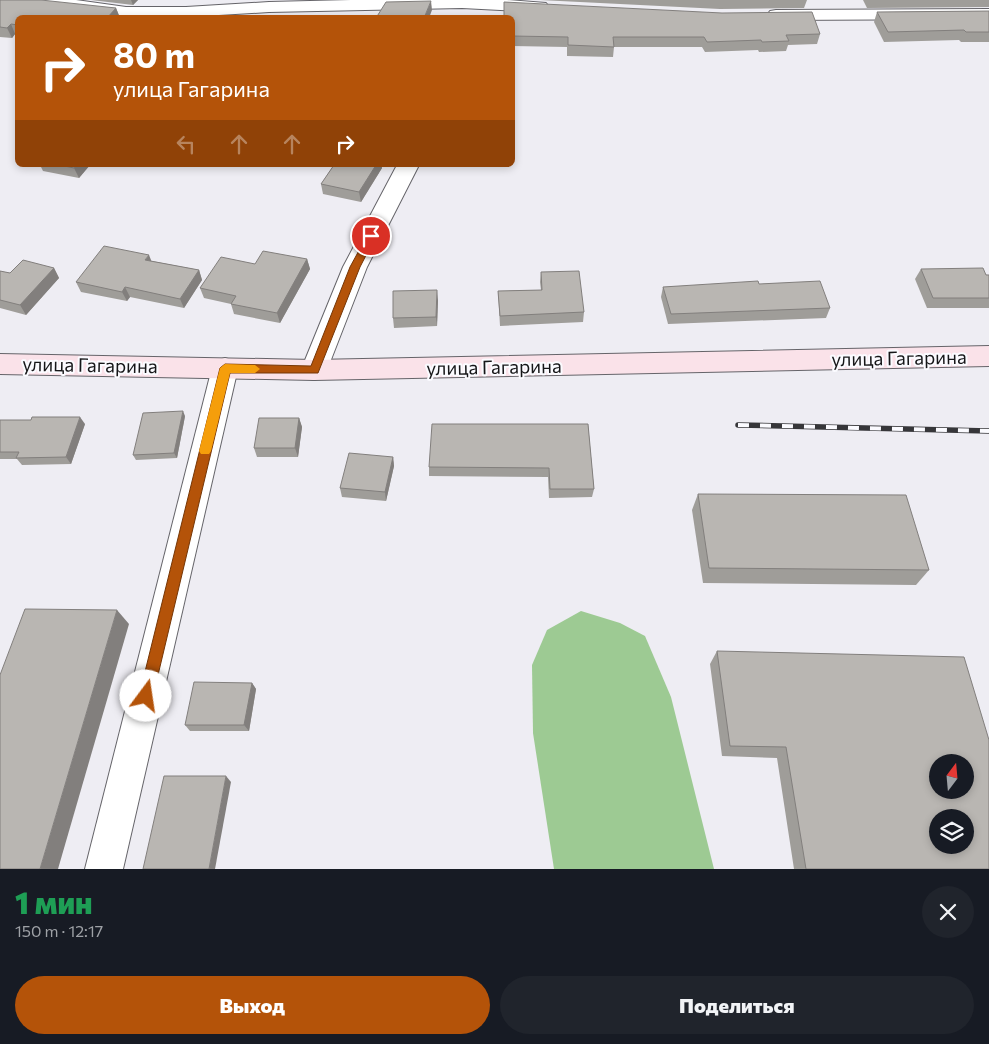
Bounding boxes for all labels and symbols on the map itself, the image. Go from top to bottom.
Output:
pin [350,215,392,257]
street label: улица Гагарина [831,345,967,370]
street label: улица Гагарина [22,352,158,377]
street label: улица Гагарина [426,354,562,379]
position arrow [119,669,171,721]
north arrow [929,754,974,799]

